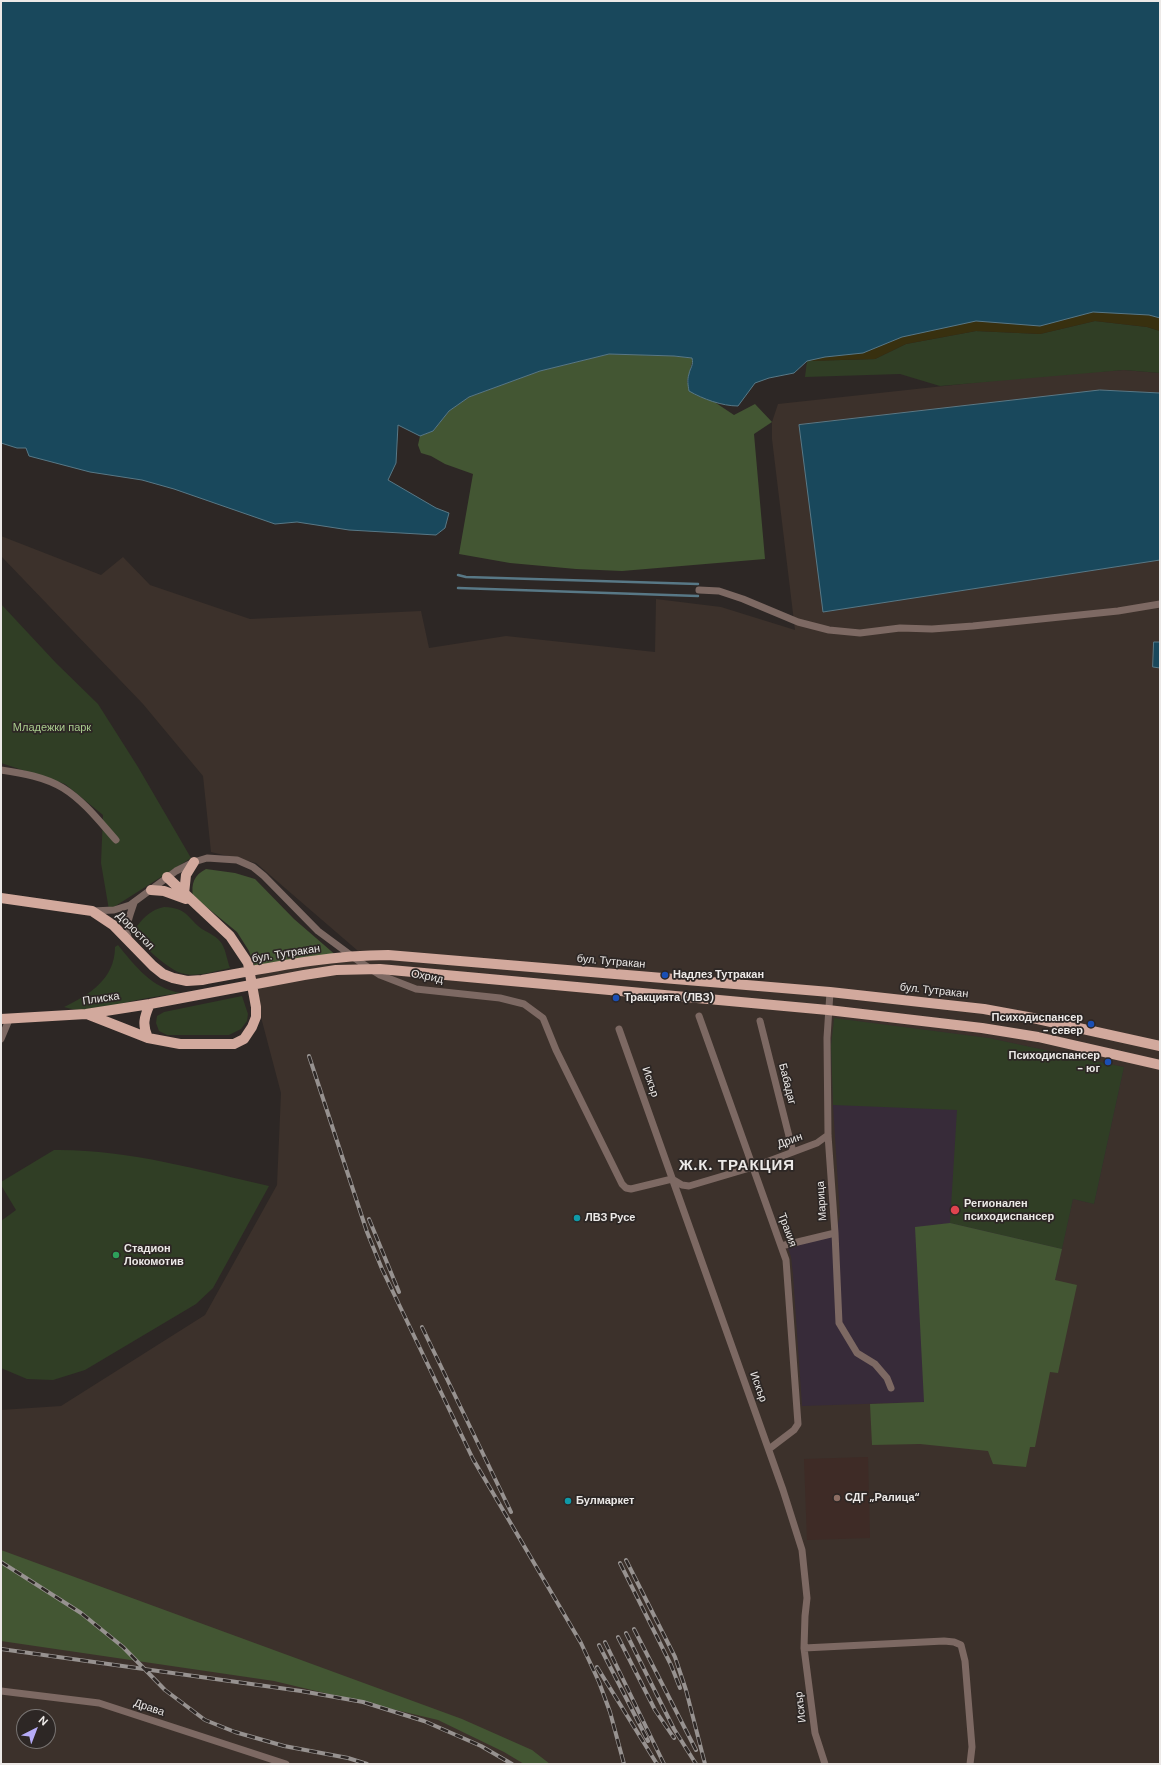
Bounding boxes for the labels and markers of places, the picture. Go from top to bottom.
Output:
place label: Надлез Тутракан [673,968,764,982]
marker: Надлез Тутракан [660,970,670,980]
place label: Тракцията (ЛВЗ) [624,991,714,1005]
marker: Тракцията (ЛВЗ) [611,993,621,1003]
place label: Психодиспансер - север [992,1011,1083,1037]
marker: Психодиспансер - север [1086,1019,1096,1029]
place label: Психодиспансер - юг [1009,1049,1100,1075]
marker: Психодиспансер - юг [1103,1057,1113,1067]
place label: Регионален психодиспансер [964,1197,1054,1223]
marker: Регионален психодиспансер [949,1204,961,1216]
place label: ЛВЗ Русе [585,1211,635,1225]
marker: ЛВЗ Русе [572,1213,582,1223]
place label: Стадион Локомотив [124,1242,184,1268]
marker: Стадион Локомотив [111,1250,121,1260]
place label: СДГ „Ралица“ [845,1491,920,1505]
marker: СДГ „Ралица“ [832,1493,842,1503]
place label: Булмаркет [576,1494,634,1508]
marker: Булмаркет [563,1496,573,1506]

